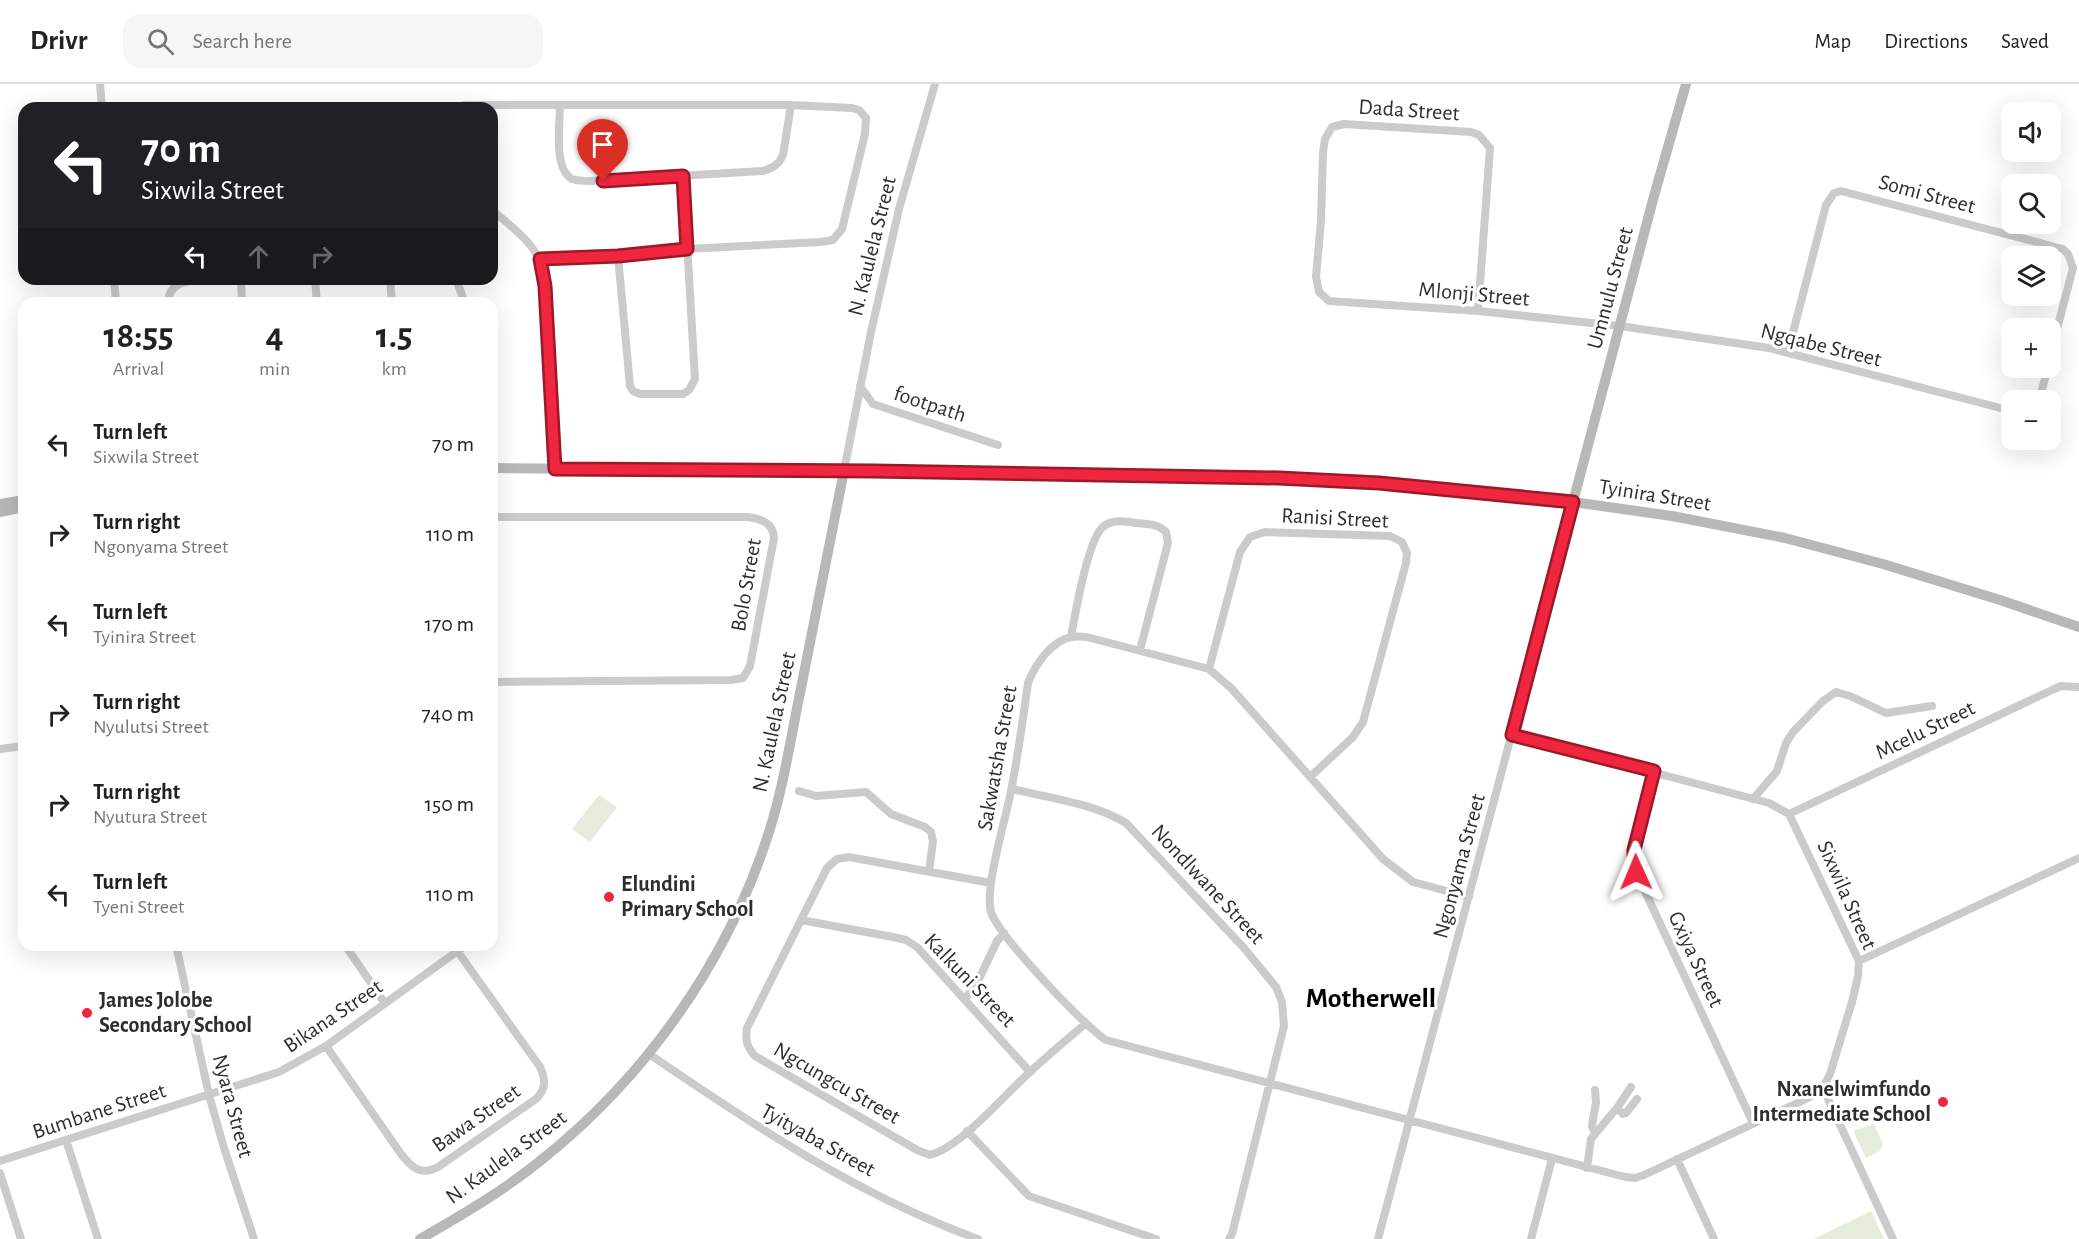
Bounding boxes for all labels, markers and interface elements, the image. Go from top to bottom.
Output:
search box [123,14,543,68]
icon: search [144,25,177,58]
text: Drivr [30,27,87,55]
text: Search here [192,30,292,52]
text: Map [1815,31,1851,52]
text: Directions [1884,31,1968,52]
text: Saved [2001,31,2049,52]
street label: Dada Street [1358,95,1460,125]
map controls [2001,102,2061,450]
button: sound [2001,102,2061,162]
pin [577,119,628,181]
icon: left [42,126,120,204]
text: 70 m [141,128,221,170]
icon: arrive [586,128,619,161]
street label: Somi Street [1876,171,1978,217]
street label: N. Kaulela Street [844,174,900,318]
button: search [2001,174,2061,234]
text: Sixwila Street [141,177,284,204]
street label: Umnulu Street [1583,225,1637,351]
icon: left [179,240,212,273]
icon: ahead [242,240,275,273]
icon: right [305,240,338,273]
button: layers [2001,246,2061,306]
street label: Mlonji Street [1418,278,1530,310]
text: 18:55 [104,318,174,354]
text: 4 [266,318,284,354]
text: 1.5 [376,318,413,354]
button: + [2001,318,2061,378]
street label: Ngqabe Street [1758,319,1884,371]
text: Arrival [113,359,164,379]
text: min [259,359,290,379]
text: km [382,359,407,379]
street label: footpath [891,382,969,426]
button: − [2001,390,2061,450]
text: Turn left [93,421,167,443]
icon: left [42,428,75,461]
text: 70 m [432,433,474,455]
text: Sixwila Street [93,447,199,467]
street label: Tyinira Street [1597,475,1713,515]
street label: Ranisi Street [1281,504,1389,532]
text: Turn right [93,511,180,533]
icon: right [42,518,75,551]
text: 110 m [426,523,474,545]
text: Ngonyama Street [93,537,228,557]
street label: Bolo Street [727,537,765,633]
text: Turn left [93,601,167,623]
icon: left [42,608,75,641]
text: 170 m [424,613,474,635]
text: Tyinira Street [93,627,196,647]
street label: N. Kaulela Street [748,650,800,794]
street label: Sakwatsha Street [973,684,1021,832]
text: Turn right [93,691,180,713]
street label: Mcelu Street [1872,697,1978,763]
icon: right [42,698,75,731]
text: 740 m [421,703,474,725]
text: Nyulutsi Street [93,717,209,737]
text: Turn right [93,781,180,803]
icon: right [42,788,75,821]
street label: Ngonyama Street [1429,791,1489,941]
text: 150 m [424,793,474,815]
text: Nyutura Street [93,807,207,827]
street label: Nondlwane Street [1147,820,1269,948]
street label: Sixwila Street [1813,837,1881,953]
position arrow [1604,840,1668,904]
text: Turn left [93,871,167,893]
place label: Elundini Primary School [621,873,754,921]
icon: left [42,878,75,911]
text: 110 m [426,883,474,905]
marker: Elundini Primary School [602,890,616,904]
text: Tyeni Street [93,897,185,917]
street label: Gxiya Street [1664,908,1728,1010]
street label: Kalkuni Street [920,929,1020,1031]
street label: Bikana Street [280,975,386,1057]
district label: Motherwell [1306,985,1436,1013]
place label: James Jolobe Secondary School [99,989,252,1037]
marker: James Jolobe Secondary School [80,1006,94,1020]
street label: Ngcungcu Street [770,1038,904,1128]
street label: Nyara Street [209,1052,257,1160]
place label: Nxanelwimfundo Intermediate School [1752,1078,1931,1125]
street label: Bumbane Street [30,1079,168,1143]
street label: Bawa Street [428,1080,524,1156]
marker: Nxanelwimfundo Intermediate School [1936,1095,1950,1109]
street label: Tyityaba Street [757,1100,879,1180]
street label: N. Kaulela Street [442,1106,570,1208]

